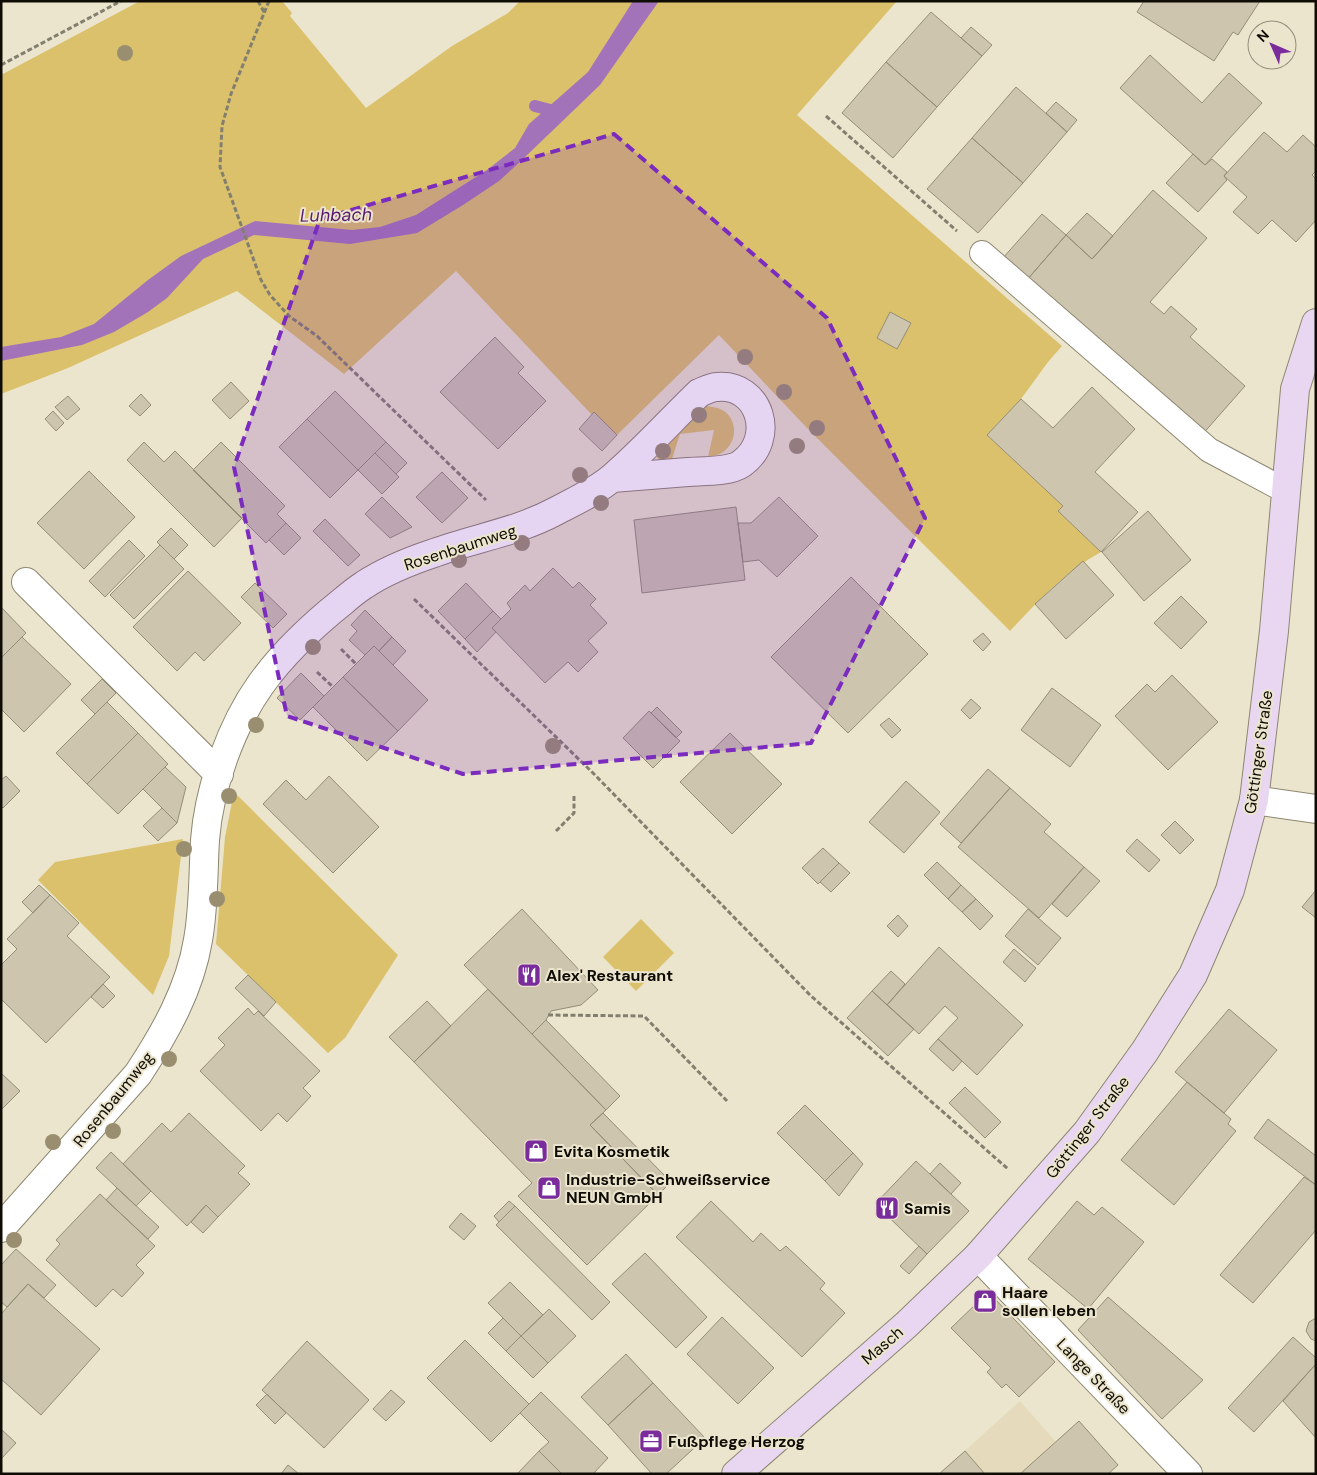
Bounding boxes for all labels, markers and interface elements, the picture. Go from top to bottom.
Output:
north arrow [1247,20,1297,70]
text: N [1253,26,1273,46]
water label: Luhbach [300,202,372,228]
street label: Rosenbaumweg [401,519,519,576]
street label: Göttinger Straße [1239,689,1278,815]
restaurant icon: Alex' Restaurant [516,962,542,988]
place label: Alex' Restaurant [546,965,673,986]
street label: Rosenbaumweg [68,1047,158,1151]
street label: Göttinger Straße [1041,1072,1134,1183]
shop icon: Evita Kosmetik [523,1138,549,1164]
place label: Evita Kosmetik [554,1141,671,1162]
place label: Industrie-Schweißservice NEUN GmbH [566,1169,771,1208]
shop icon: Industrie-Schweißservice NEUN GmbH [536,1175,562,1201]
restaurant icon: Samis [874,1195,900,1221]
place label: Samis [904,1198,951,1219]
place label: Haare sollen leben [1002,1282,1096,1321]
shop icon: Haare sollen leben [972,1288,998,1314]
street label: Masch [857,1322,908,1369]
street label: Lange Straße [1052,1334,1135,1419]
office icon: Fußpflege Herzog [638,1428,664,1454]
place label: Fußpflege Herzog [668,1431,805,1452]

